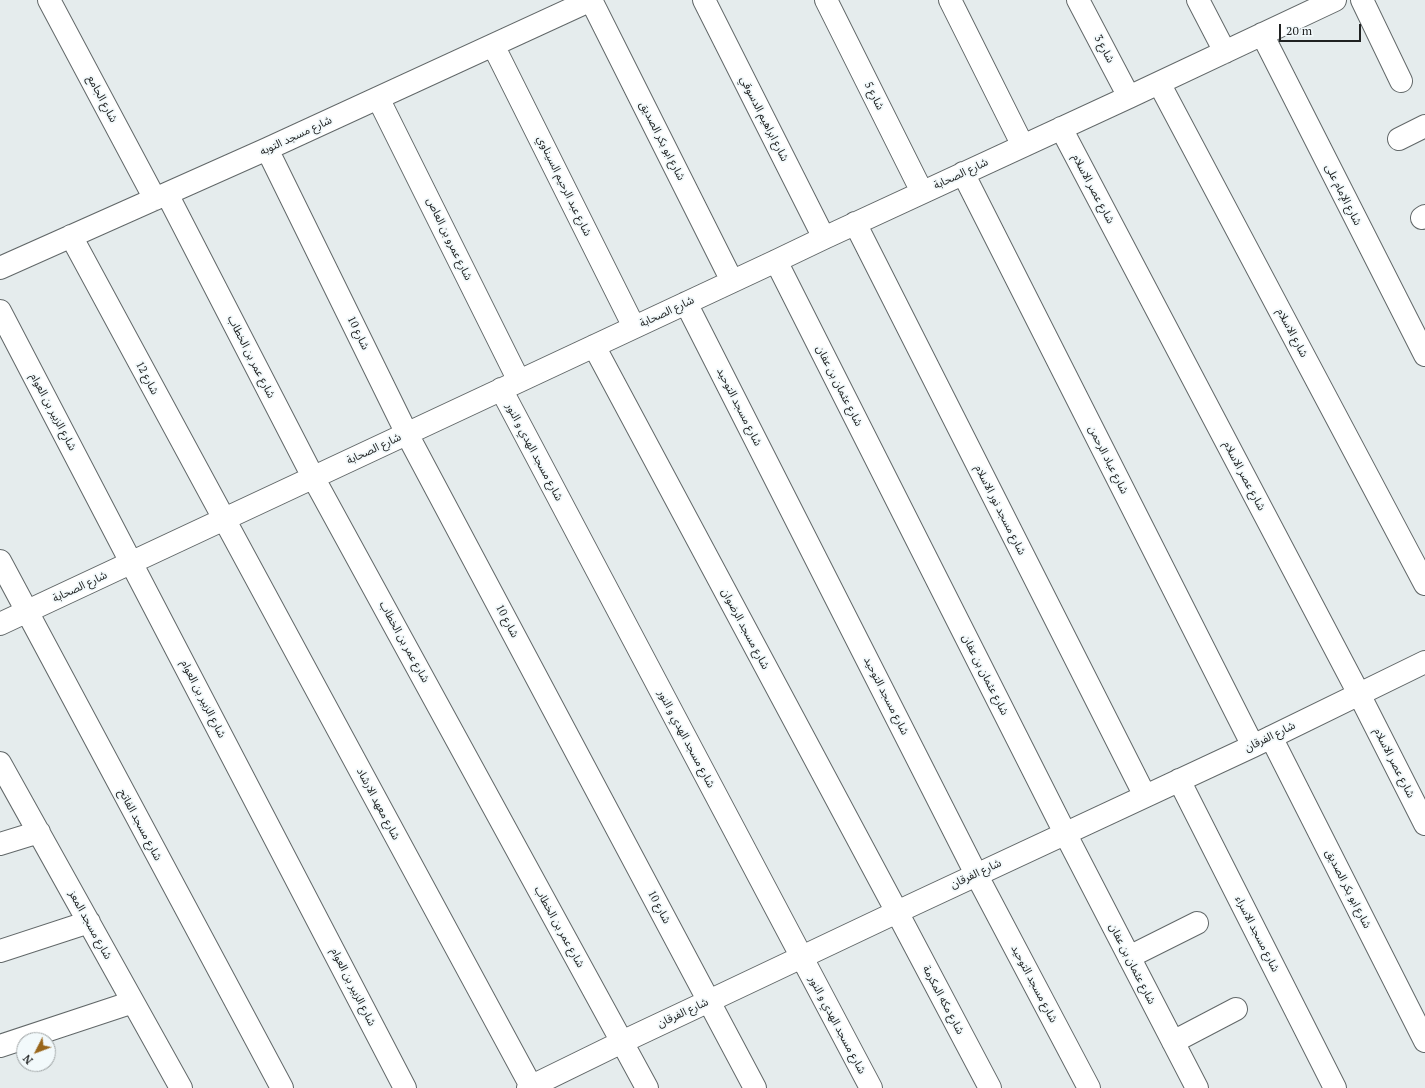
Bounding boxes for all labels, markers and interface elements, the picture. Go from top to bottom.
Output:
scale bar [1281,16,1363,42]
text: 20 m [1286,23,1312,38]
street label: شارع 3 [1091,33,1117,65]
street label: شارع الجامع [84,73,120,125]
street label: شارع ابراهيم الدسوقي [737,74,791,164]
street label: شارع 5 [861,80,887,112]
street label: شارع ابو بكر الصديق [636,99,688,183]
street label: شارع مسجد التوبه [258,114,334,158]
street label: شارع عبد الرحيم السيناوي [534,134,594,238]
street label: شارع عصر الاسلام [1069,152,1117,226]
street label: شارع الصحابة [932,156,990,192]
street label: شارع الإمام على [1322,162,1364,228]
street label: شارع عمرو بن العاص [423,195,475,283]
street label: شارع الصحابة [638,294,696,330]
street label: شارع الاسلام [1274,306,1310,360]
street label: شارع عمر بن الخطاب [224,313,278,401]
street label: شارع 10 [344,314,372,352]
street label: شارع عثمان بن عفان [813,343,865,429]
street label: شارع 12 [133,359,161,397]
street label: شارع مسجد التوحيد [714,366,764,448]
street label: شارع الزبير بن العوام [27,371,79,453]
street label: شارع مسجد الهدي و النور [503,401,565,503]
street label: شارع عباد الرحمن [1085,424,1131,496]
street label: شارع الصحابة [345,431,403,467]
street label: شارع عصر الاسلام [1220,439,1268,513]
street label: شارع مسجد نور الاسلام [972,463,1028,557]
street label: شارع الصحابة [51,569,109,605]
street label: شارع مسجد الرضوان [718,586,772,672]
street label: شارع عمر بن الخطاب [376,599,432,685]
street label: شارع 10 [493,602,521,640]
street label: شارع عثمان بن عفان [959,632,1011,718]
street label: شارع مسجد التوحيد [861,655,911,737]
street label: شارع الزبير بن العوام [178,658,228,740]
street label: شارع مسجد الهدي و النور [655,688,717,790]
street label: شارع الفرقان [1243,719,1297,755]
street label: شارع عصر الاسلام [1371,726,1417,800]
street label: شارع معهد الارشاد [354,766,402,842]
street label: شارع مسجد الفاتح [116,787,164,863]
street label: شارع ابو بكر الصديق [1322,847,1374,931]
street label: شارع الفرقان [948,856,1004,892]
street label: شارع عمر بن الخطاب [531,884,587,970]
street label: شارع مسجد المعز [66,888,114,962]
street label: شارع 10 [645,888,673,926]
street label: شارع مسجد الاسراء [1232,894,1282,974]
street label: شارع عثمان بن عفان [1106,921,1158,1007]
street label: شارع مسجد التوحيد [1008,943,1060,1025]
street label: شارع الزبير بن العوام [328,946,378,1028]
street label: شارع مكه المكرمة [919,963,967,1037]
street label: شارع مسجد الهدي و النور [806,974,868,1076]
street label: شارع الفرقان [655,995,711,1031]
north arrow [16,1032,56,1072]
text: N [20,1052,36,1067]

